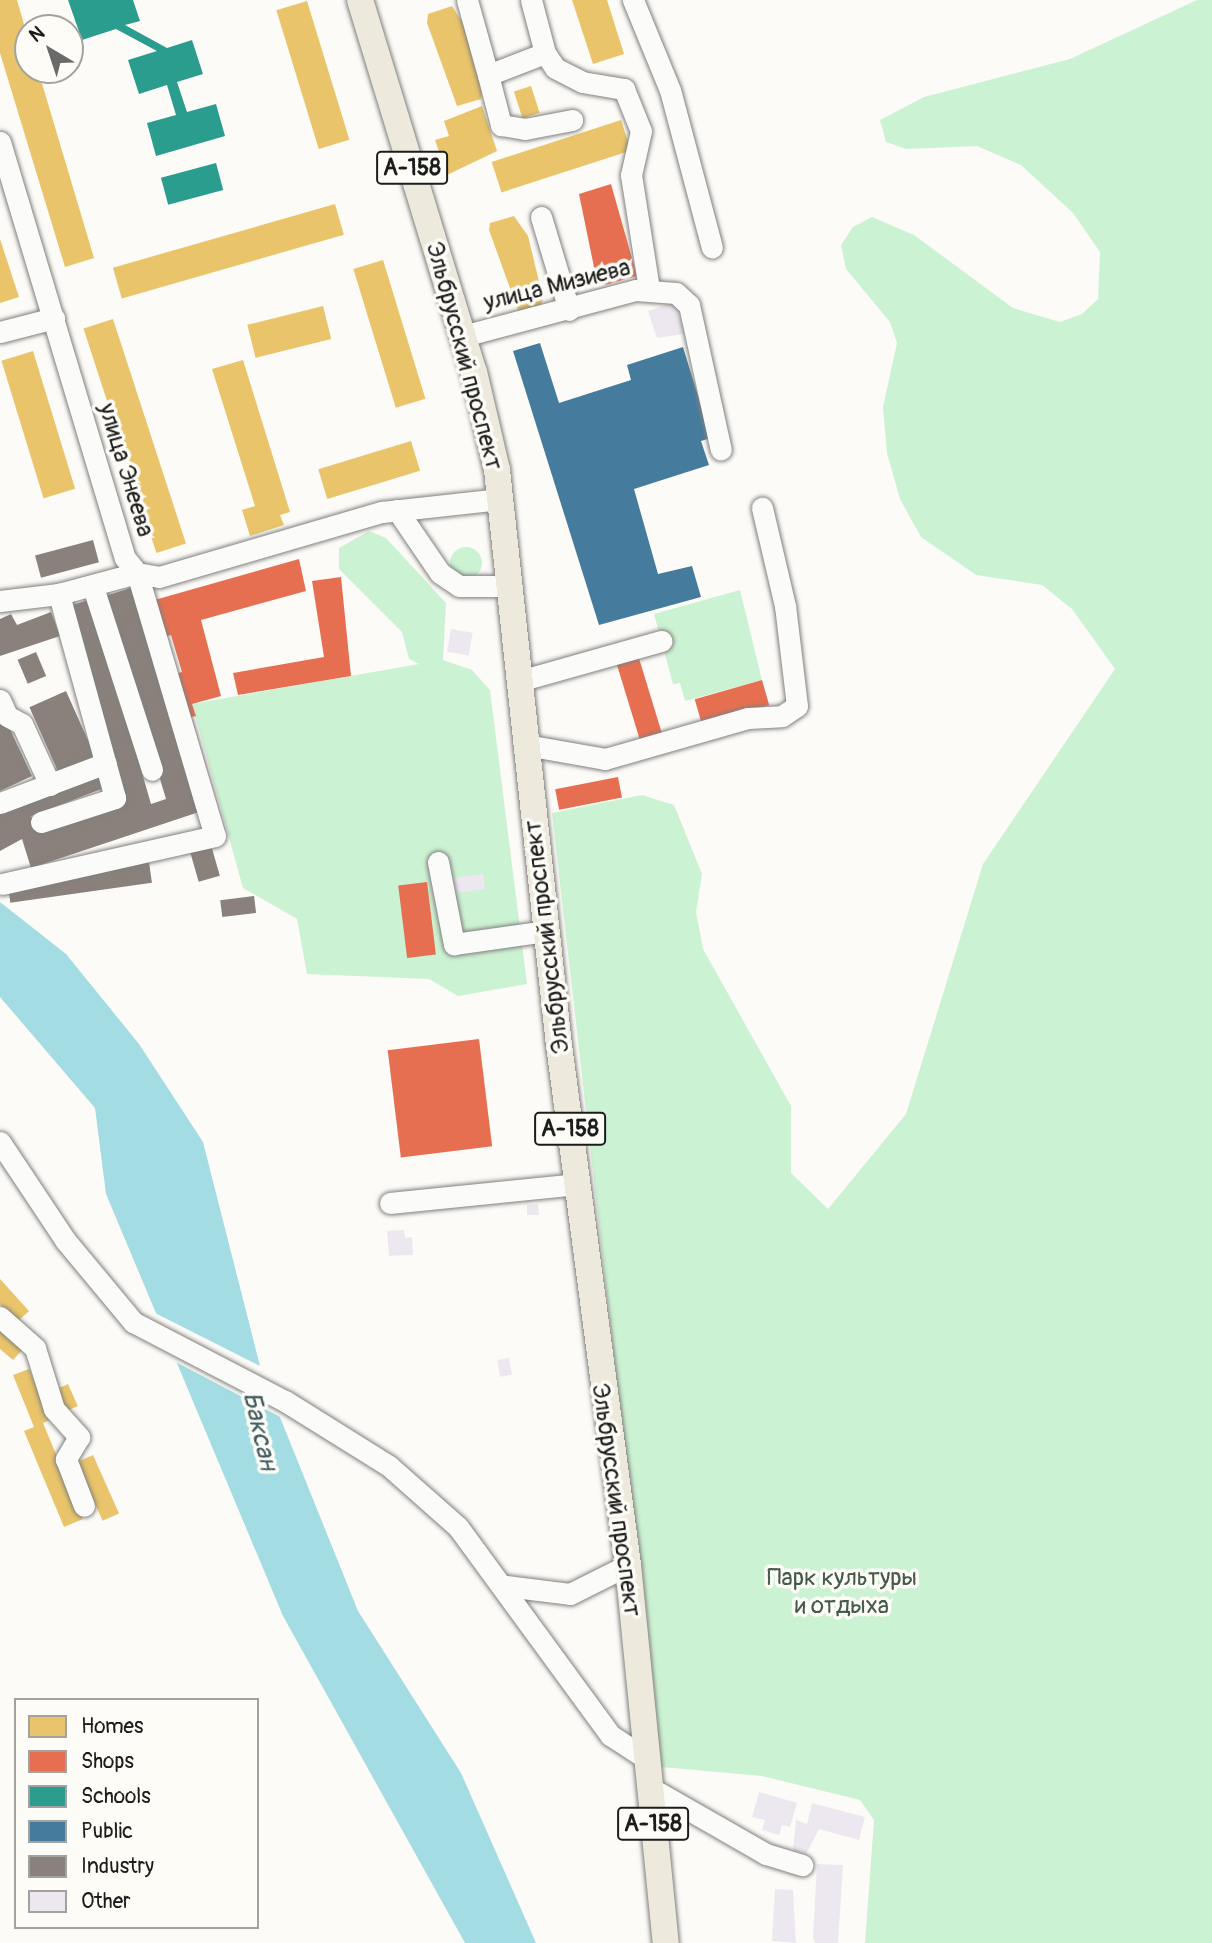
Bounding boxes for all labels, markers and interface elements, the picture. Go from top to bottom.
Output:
north arrow [14,14,84,84]
text: N [24,21,50,48]
road number: А-158 [375,148,449,188]
street label: Эльбрусский проспект [420,239,508,473]
street label: улица Мизиева [481,253,633,317]
street label: улица Энеева [92,400,160,540]
street label: Эльбрусский проспект [518,819,576,1055]
road number: А-158 [533,1110,607,1148]
street label: Эльбрусский проспект [585,1382,647,1618]
water label: Баксан [235,1389,283,1473]
park label: Парк культуры и отдыха [767,1564,917,1620]
legend [14,1698,259,1929]
text: Homes [81,1713,143,1740]
text: Shops [81,1748,134,1775]
text: Schools [81,1783,151,1810]
road number: А-158 [616,1804,690,1843]
text: Public [81,1818,133,1845]
text: Industry [81,1853,154,1880]
text: Other [81,1888,131,1915]

